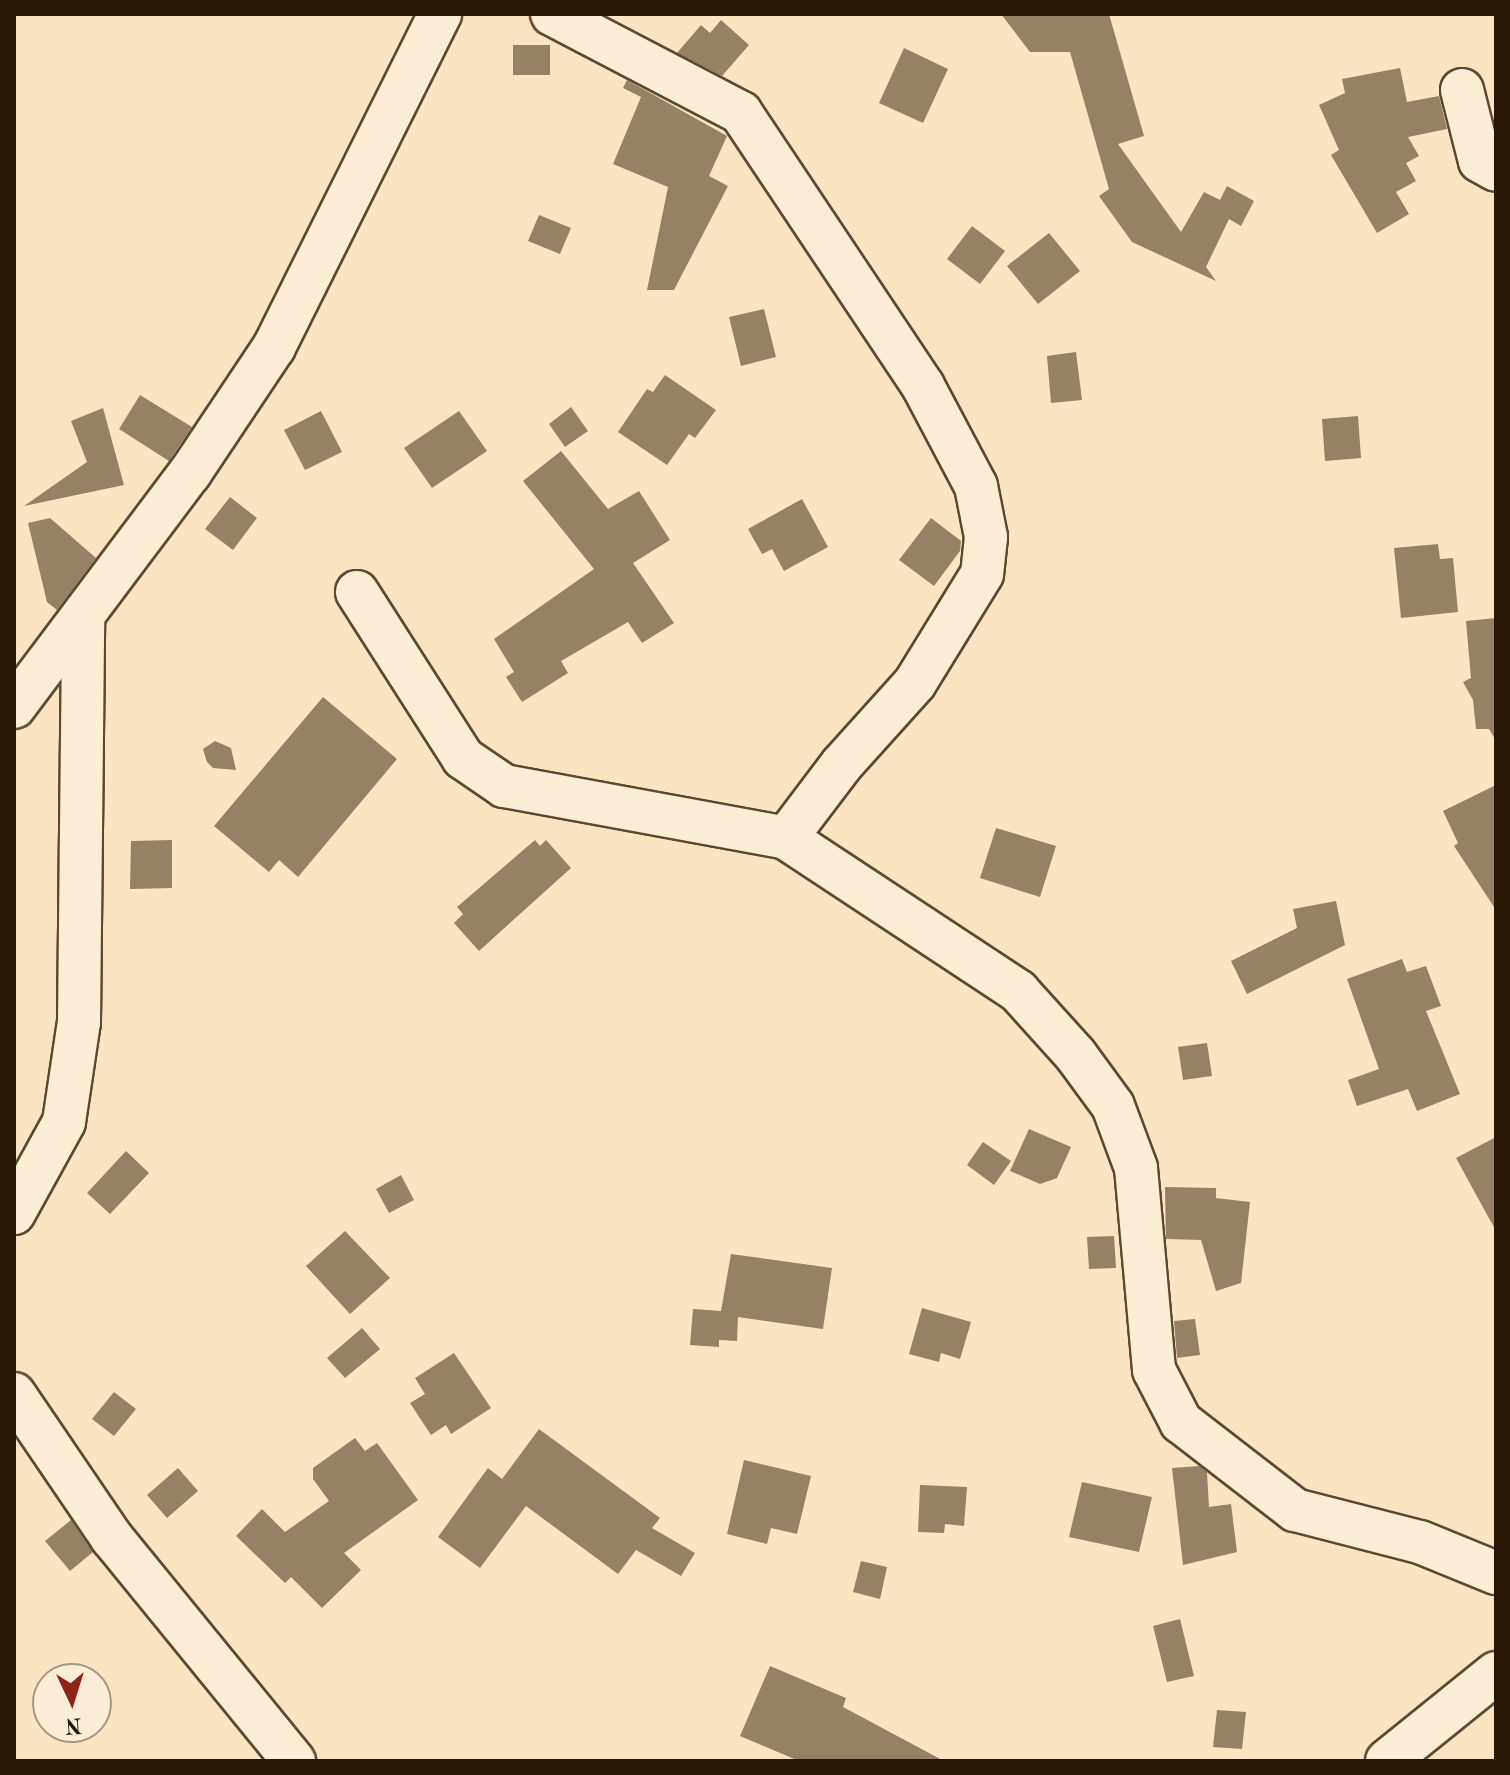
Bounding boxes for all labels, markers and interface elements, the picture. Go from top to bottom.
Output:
north arrow [32,1663,112,1743]
text: N [64,1713,83,1737]

